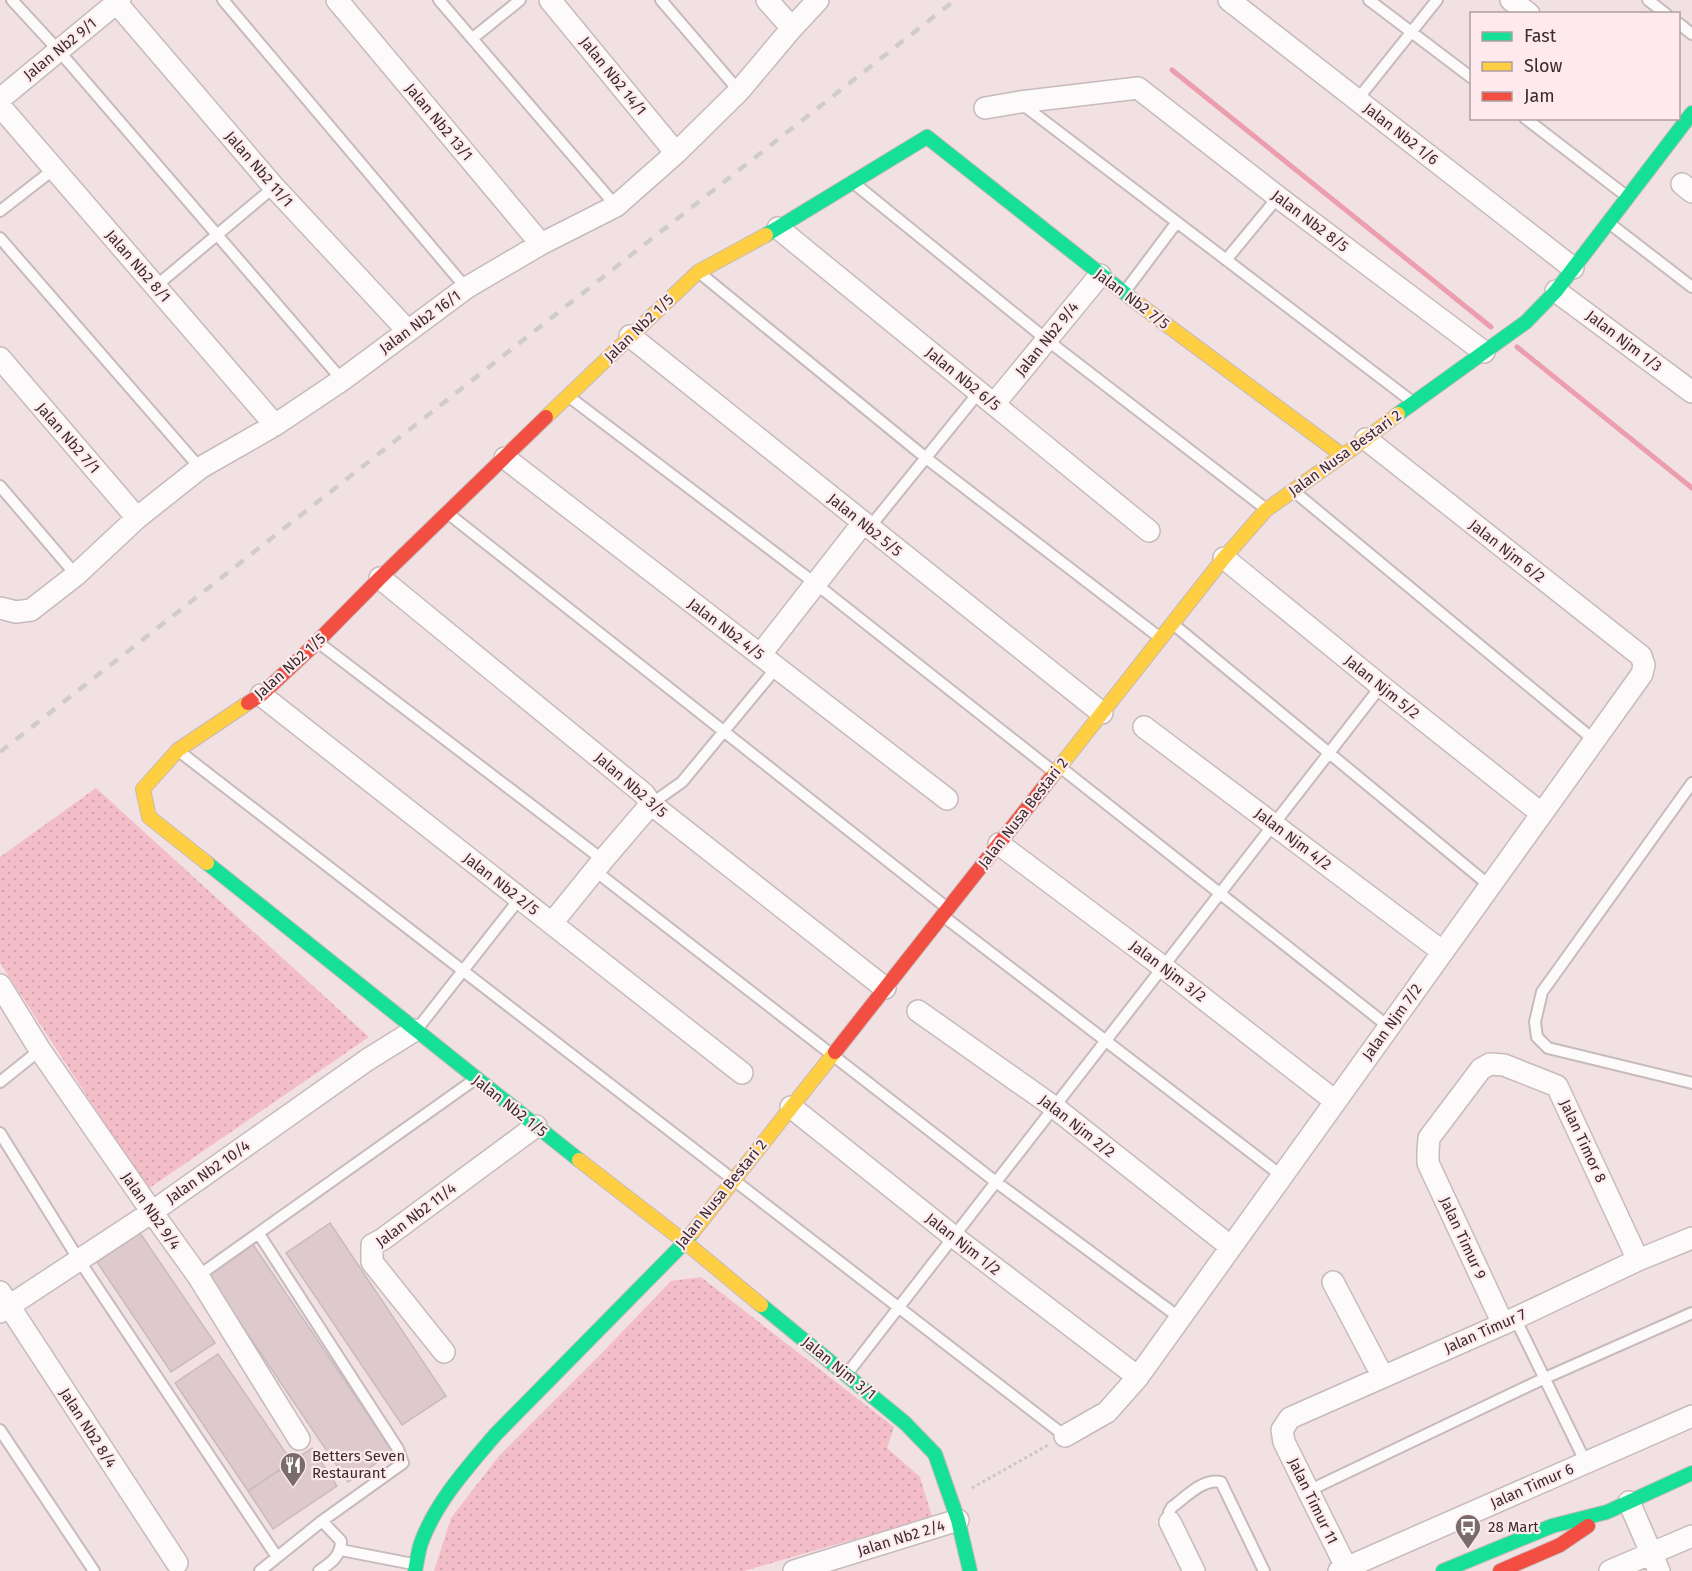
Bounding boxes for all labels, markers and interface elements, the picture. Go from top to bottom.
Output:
legend [1470,12,1680,120]
street label: Jalan Nb2 9/1 [20,14,100,84]
text: Fast [1524,25,1557,47]
street label: Jalan Nb2 14/1 [576,33,650,119]
text: Slow [1524,55,1563,77]
street label: Jalan Nb2 13/1 [402,80,476,164]
text: Jam [1524,85,1555,107]
street label: Jalan Nb2 1/6 [1360,99,1442,169]
street label: Jalan Nb2 11/1 [221,128,297,210]
street label: Jalan Nb2 8/5 [1268,186,1352,256]
street label: Jalan Nb2 8/1 [102,226,174,306]
street label: Jalan Nb2 7/5 [1091,265,1173,333]
street label: Jalan Nb2 16/1 [376,287,464,357]
street label: Jalan Nb2 1/5 [601,290,677,366]
street label: Jalan Nb2 9/4 [1012,298,1082,380]
street label: Jalan Njm 1/3 [1582,307,1666,375]
street label: Jalan Nb2 6/5 [922,343,1004,415]
street label: Jalan Nb2 7/1 [32,399,104,477]
street label: Jalan Nusa Bestari 2 [1285,406,1405,500]
street label: Jalan Nb2 5/5 [824,490,906,560]
street label: Jalan Njm 6/2 [1465,516,1549,586]
street label: Jalan Nb2 4/5 [684,594,768,664]
street label: Jalan Nb2 1/5 [251,629,329,703]
street label: Jalan Njm 5/2 [1341,651,1423,723]
street label: Jalan Nb2 3/5 [591,749,671,821]
street label: Jalan Nusa Bestari 2 [974,754,1072,872]
street label: Jalan Njm 4/2 [1251,804,1335,874]
street label: Jalan Nb2 2/5 [460,849,542,919]
street label: Jalan Njm 3/2 [1126,936,1210,1006]
street label: Jalan Njm 7/2 [1358,980,1426,1064]
street label: Jalan Nb2 1/5 [469,1071,551,1141]
street label: Jalan Njm 2/2 [1036,1091,1118,1161]
street label: Jalan Timor 8 [1556,1097,1610,1185]
street label: Jalan Nusa Bestari 2 [672,1136,770,1252]
street label: Jalan Nb2 10/4 [163,1137,253,1207]
street label: Jalan Nb2 9/4 [118,1169,184,1253]
street label: Jalan Nb2 11/4 [372,1179,460,1251]
street label: Jalan Timur 9 [1436,1194,1490,1282]
street label: Jalan Njm 1/2 [922,1209,1004,1279]
street label: Jalan Timur 7 [1441,1305,1529,1357]
street label: Jalan Njm 3/1 [798,1333,880,1403]
street label: Jalan Nb2 8/4 [56,1385,120,1471]
place label: Betters Seven Restaurant [312,1447,405,1482]
restaurant icon: Betters Seven Restaurant [278,1450,308,1488]
street label: Jalan Timur 11 [1284,1455,1342,1547]
street label: Jalan Timur 6 [1488,1460,1576,1512]
bus stop icon: 28 Mart [1453,1512,1483,1550]
street label: Jalan Nb2 2/4 [855,1516,947,1560]
place label: 28 Mart [1488,1518,1539,1536]

